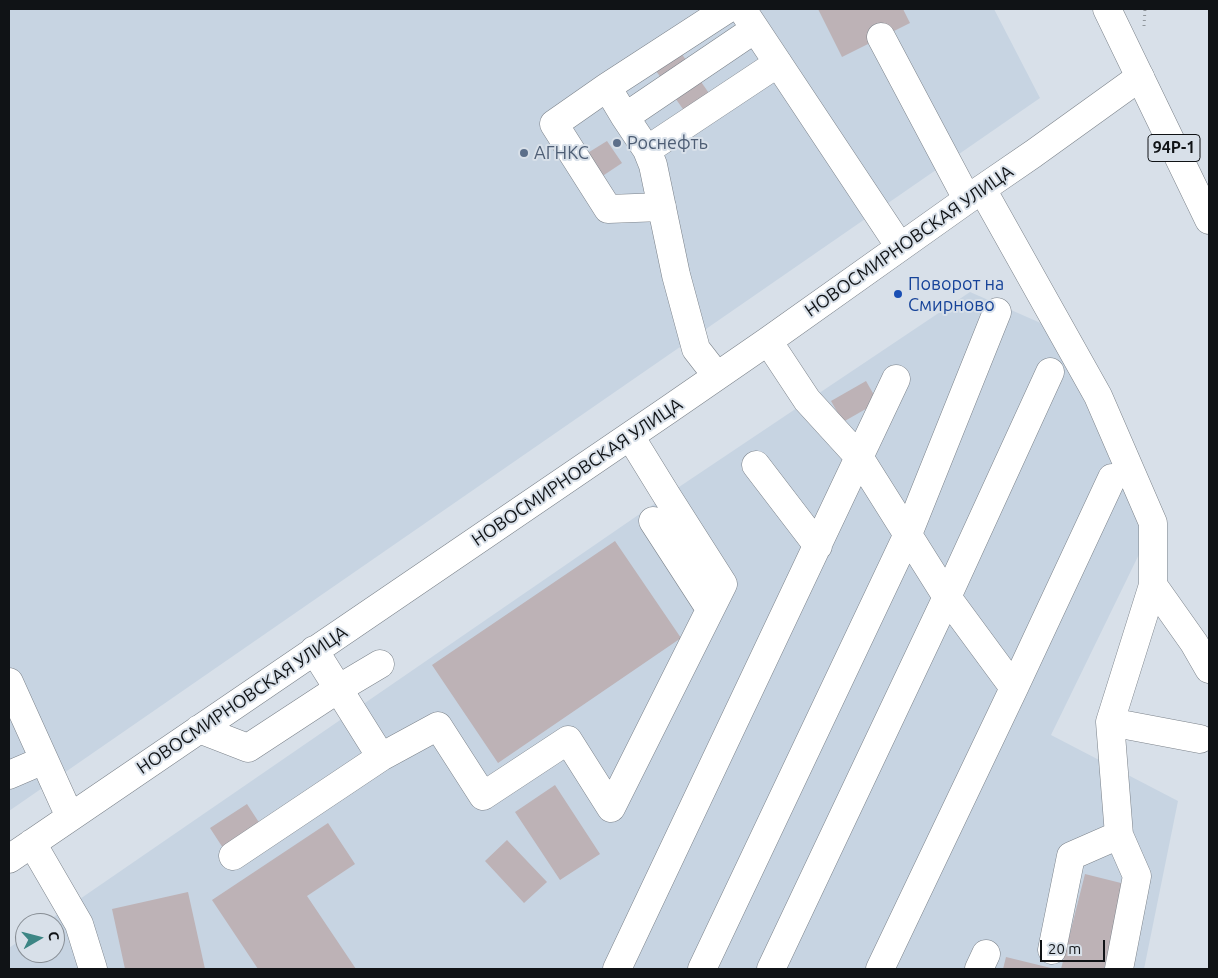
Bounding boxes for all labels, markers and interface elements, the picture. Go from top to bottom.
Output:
place label: Роснефть [627,132,708,154]
road number: 94Р-1 [1148,134,1200,162]
marker: Роснефть [611,137,623,149]
place label: АГНКС [534,142,589,164]
marker: АГНКС [518,147,530,159]
street label: НОВОСМИРНОВСКАЯ УЛИЦА [801,161,1017,321]
place label: Поворот на Смирново [908,273,1004,316]
marker: Поворот на Смирново [892,288,904,300]
street label: НОВОСМИРНОВСКАЯ УЛИЦА [468,393,686,551]
street label: НОВОСМИРНОВСКАЯ УЛИЦА [133,621,351,779]
north arrow [15,913,65,963]
text: С [45,930,62,942]
scale bar [1043,930,1108,962]
text: 20 m [1048,940,1081,957]

